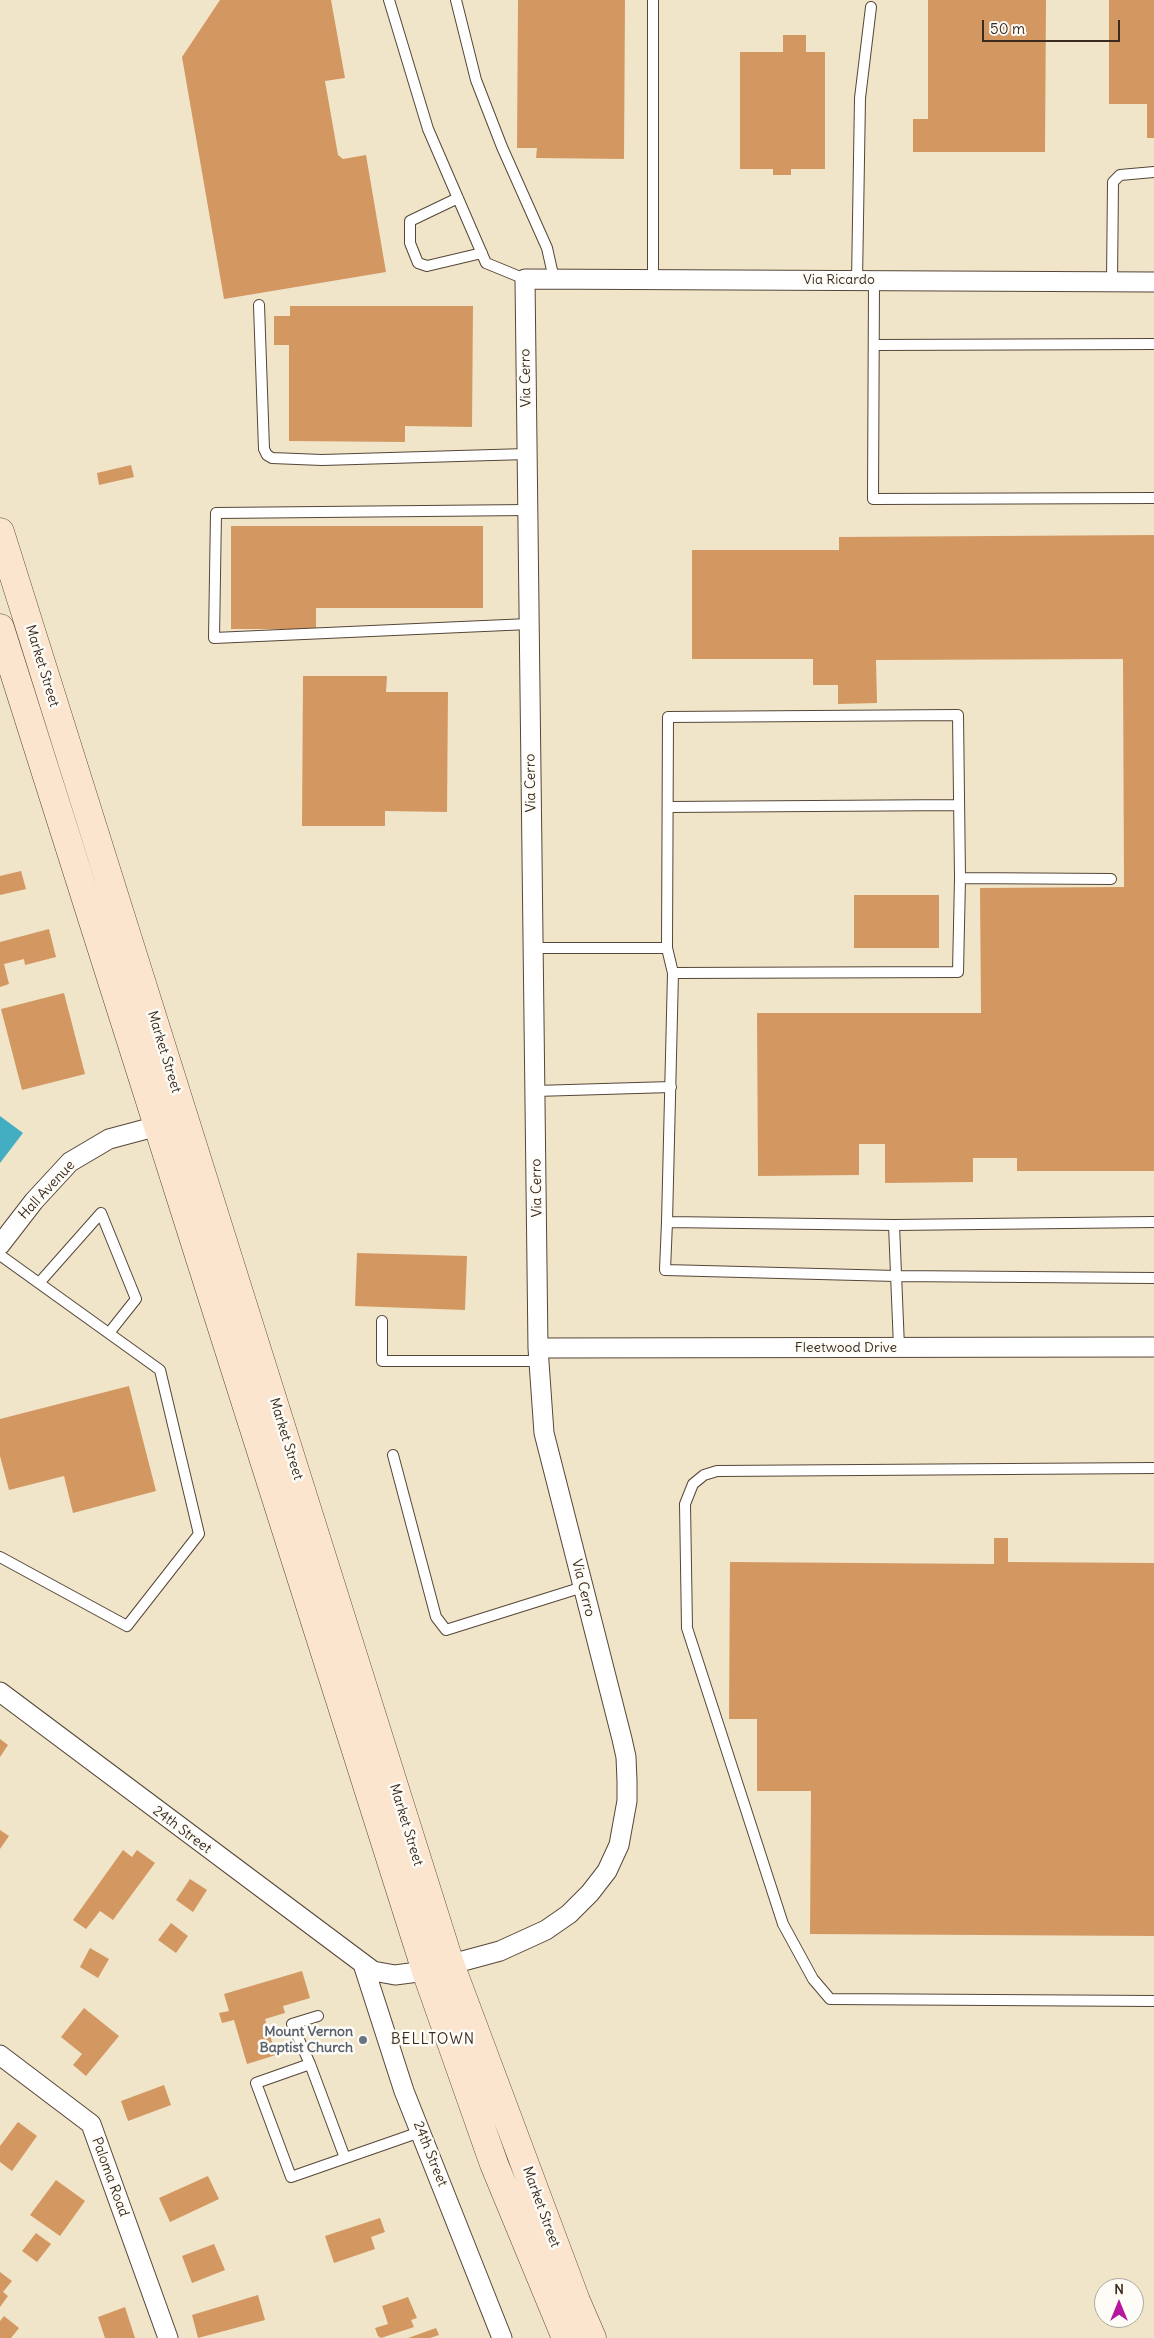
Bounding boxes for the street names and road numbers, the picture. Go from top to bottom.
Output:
street label: Via Ricardo [803,272,875,288]
street label: Via Cerro [517,348,535,408]
street label: Market Street [22,623,62,709]
street label: Via Cerro [522,753,540,813]
street label: Market Street [144,1009,184,1095]
street label: Hall Avenue [15,1157,79,1223]
street label: Via Cerro [528,1158,546,1218]
street label: Fleetwood Drive [795,1340,897,1356]
street label: Market Street [266,1396,306,1482]
street label: Via Cerro [568,1557,598,1619]
street label: Market Street [386,1782,426,1868]
street label: 24th Street [149,1803,215,1857]
street label: 24th Street [409,2119,451,2189]
street label: Paloma Road [88,2135,132,2219]
street label: Market Street [519,2164,563,2250]

